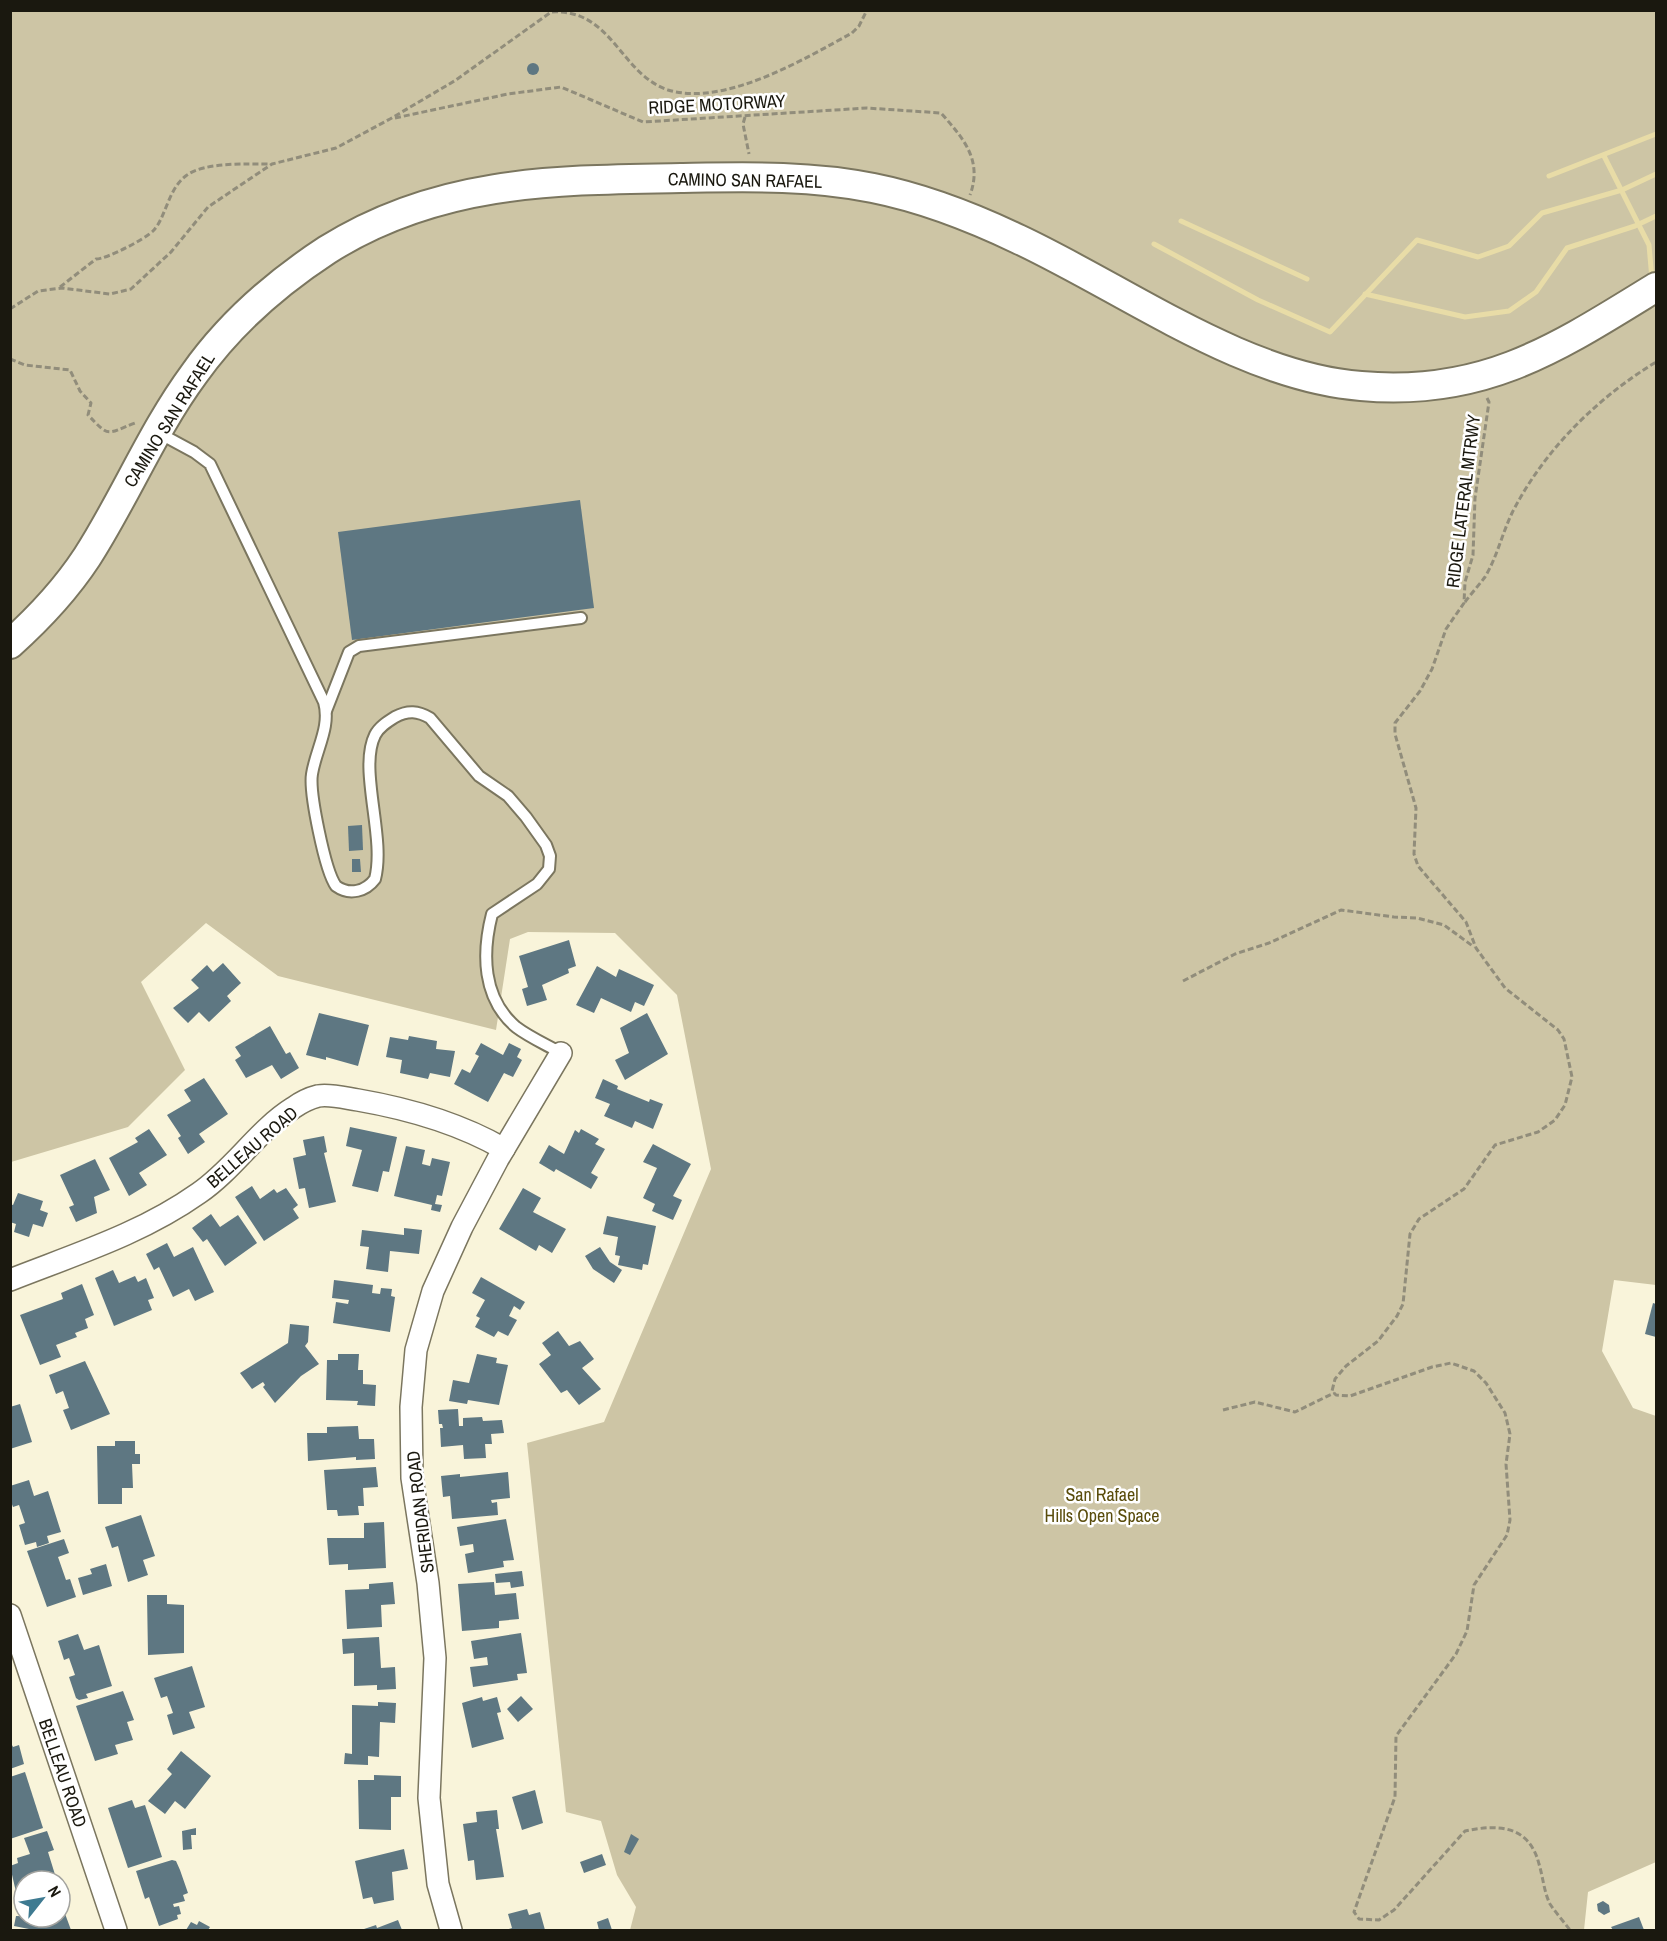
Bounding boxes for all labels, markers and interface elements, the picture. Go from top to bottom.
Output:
street label: RIDGE MOTORWAY [648,88,786,120]
street label: CAMINO SAN RAFAEL [668,166,822,194]
street label: CAMINO SAN RAFAEL [118,348,220,492]
street label: RIDGE LATERAL MTRWY [1440,413,1486,589]
street label: BELLEAU ROAD [201,1100,303,1194]
street label: SHERIDAN ROAD [400,1449,440,1575]
park label: San Rafael Hills Open Space [1045,1482,1159,1528]
street label: BELLEAU ROAD [33,1715,93,1831]
north arrow [12,1869,72,1929]
text: N [43,1882,67,1901]

